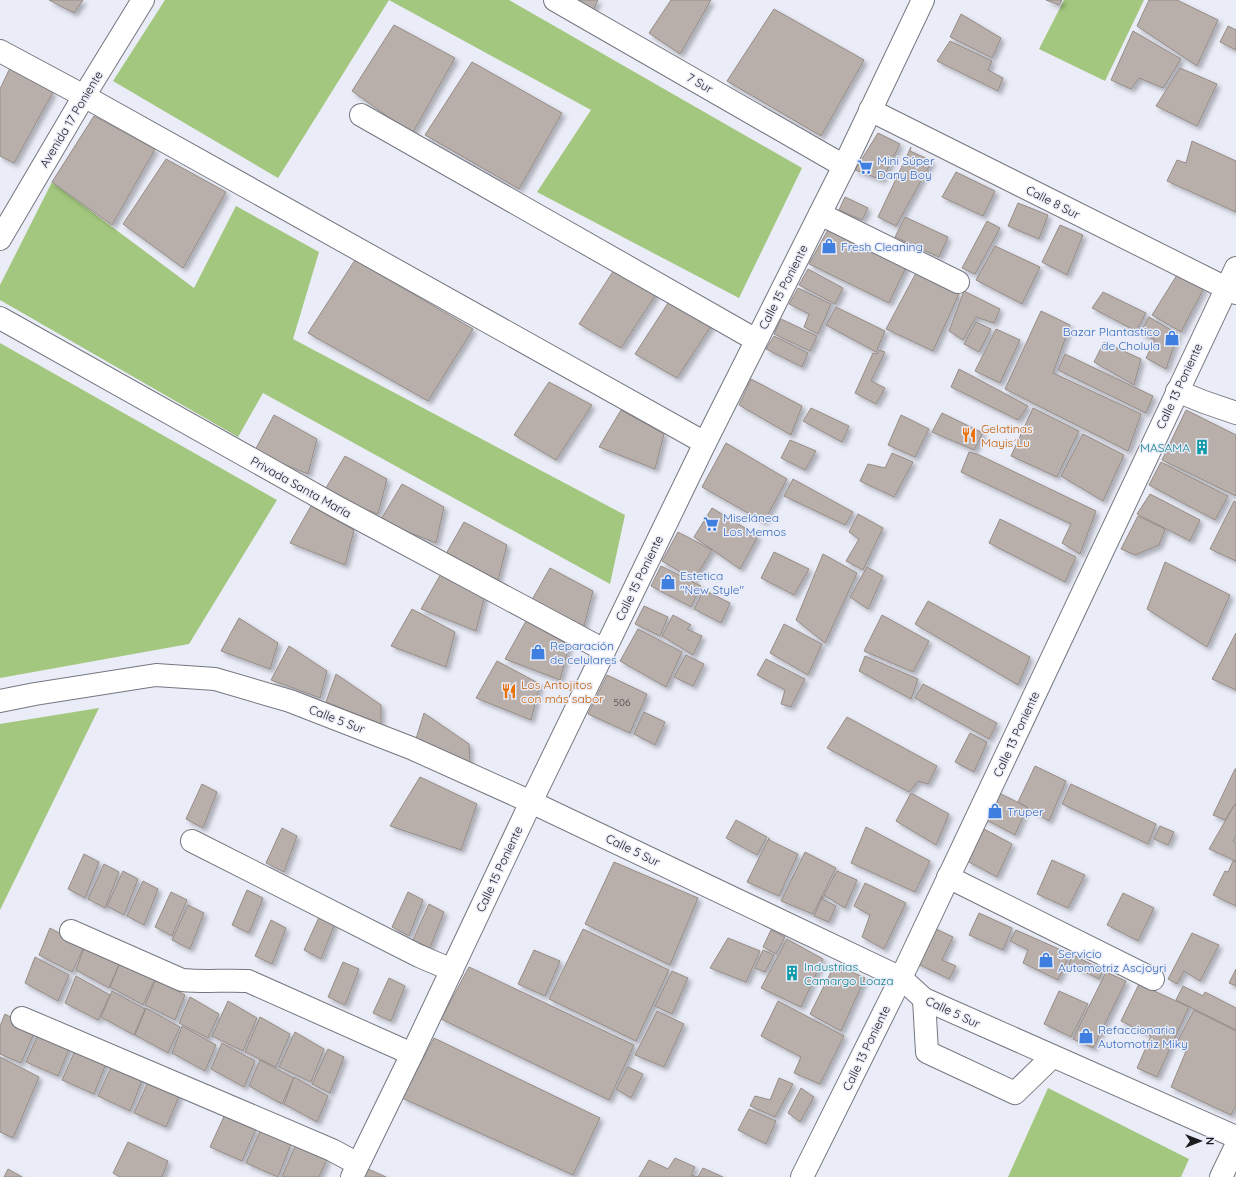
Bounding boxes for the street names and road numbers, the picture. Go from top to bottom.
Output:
street label: Avenida 17 Poniente [36,68,106,170]
street label: 7 Sur [684,70,716,97]
street label: Calle 8 Sur [1024,182,1083,222]
street label: Calle 15 Poniente [755,242,811,332]
street label: Calle 13 Poniente [1153,341,1206,431]
street label: Privada Santa María [248,453,354,521]
street label: Calle 15 Poniente [612,533,666,623]
street label: Calle 13 Poniente [990,689,1043,779]
street label: Calle 5 Sur [307,702,367,737]
street label: Calle 15 Poniente [473,823,526,914]
street label: Calle 5 Sur [603,830,663,870]
street label: Calle 5 Sur [923,993,983,1031]
street label: Calle 13 Poniente [839,1003,893,1093]

